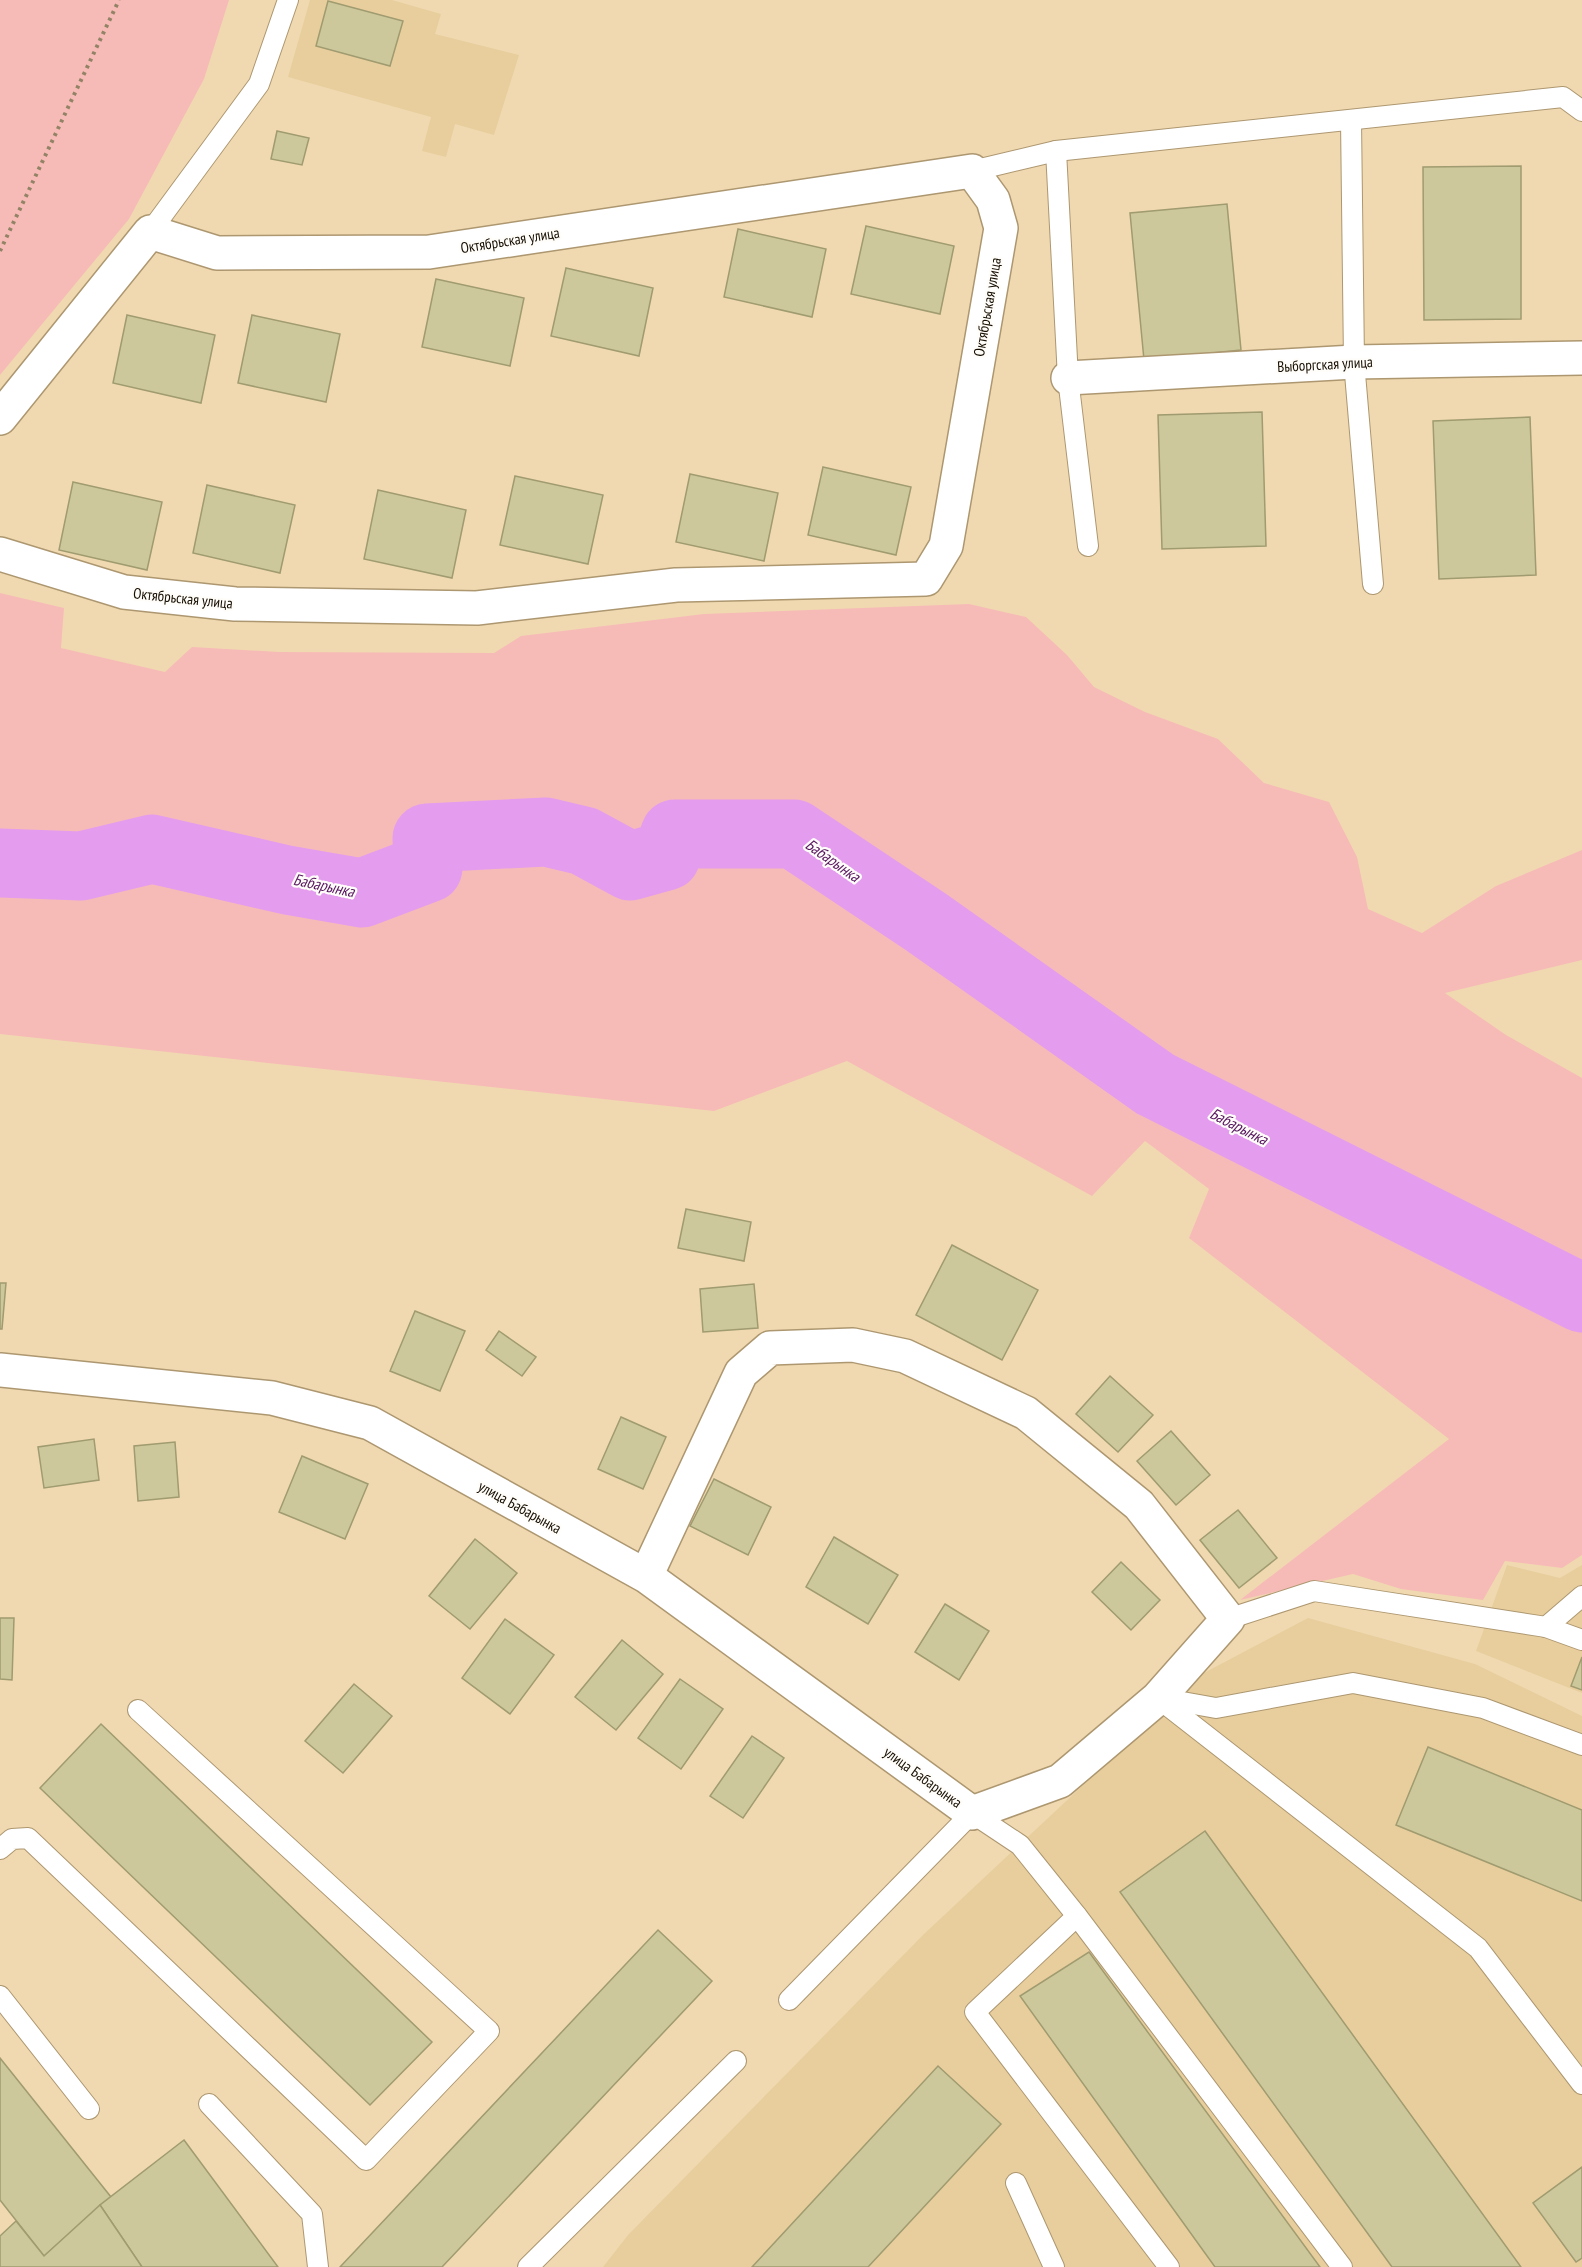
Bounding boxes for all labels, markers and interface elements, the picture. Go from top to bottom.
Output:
street label: Октябрьская улица [459,223,561,257]
street label: Октябрьская улица [969,256,1005,358]
street label: Выборгская улица [1277,352,1373,376]
street label: Октябрьская улица [132,583,234,613]
water label: Бабарынка [802,834,865,887]
water label: Бабарынка [292,869,358,902]
water label: Бабарынка [1207,1103,1273,1150]
street label: улица Бабарынка [475,1476,565,1538]
street label: улица Бабарынка [880,1742,966,1812]

